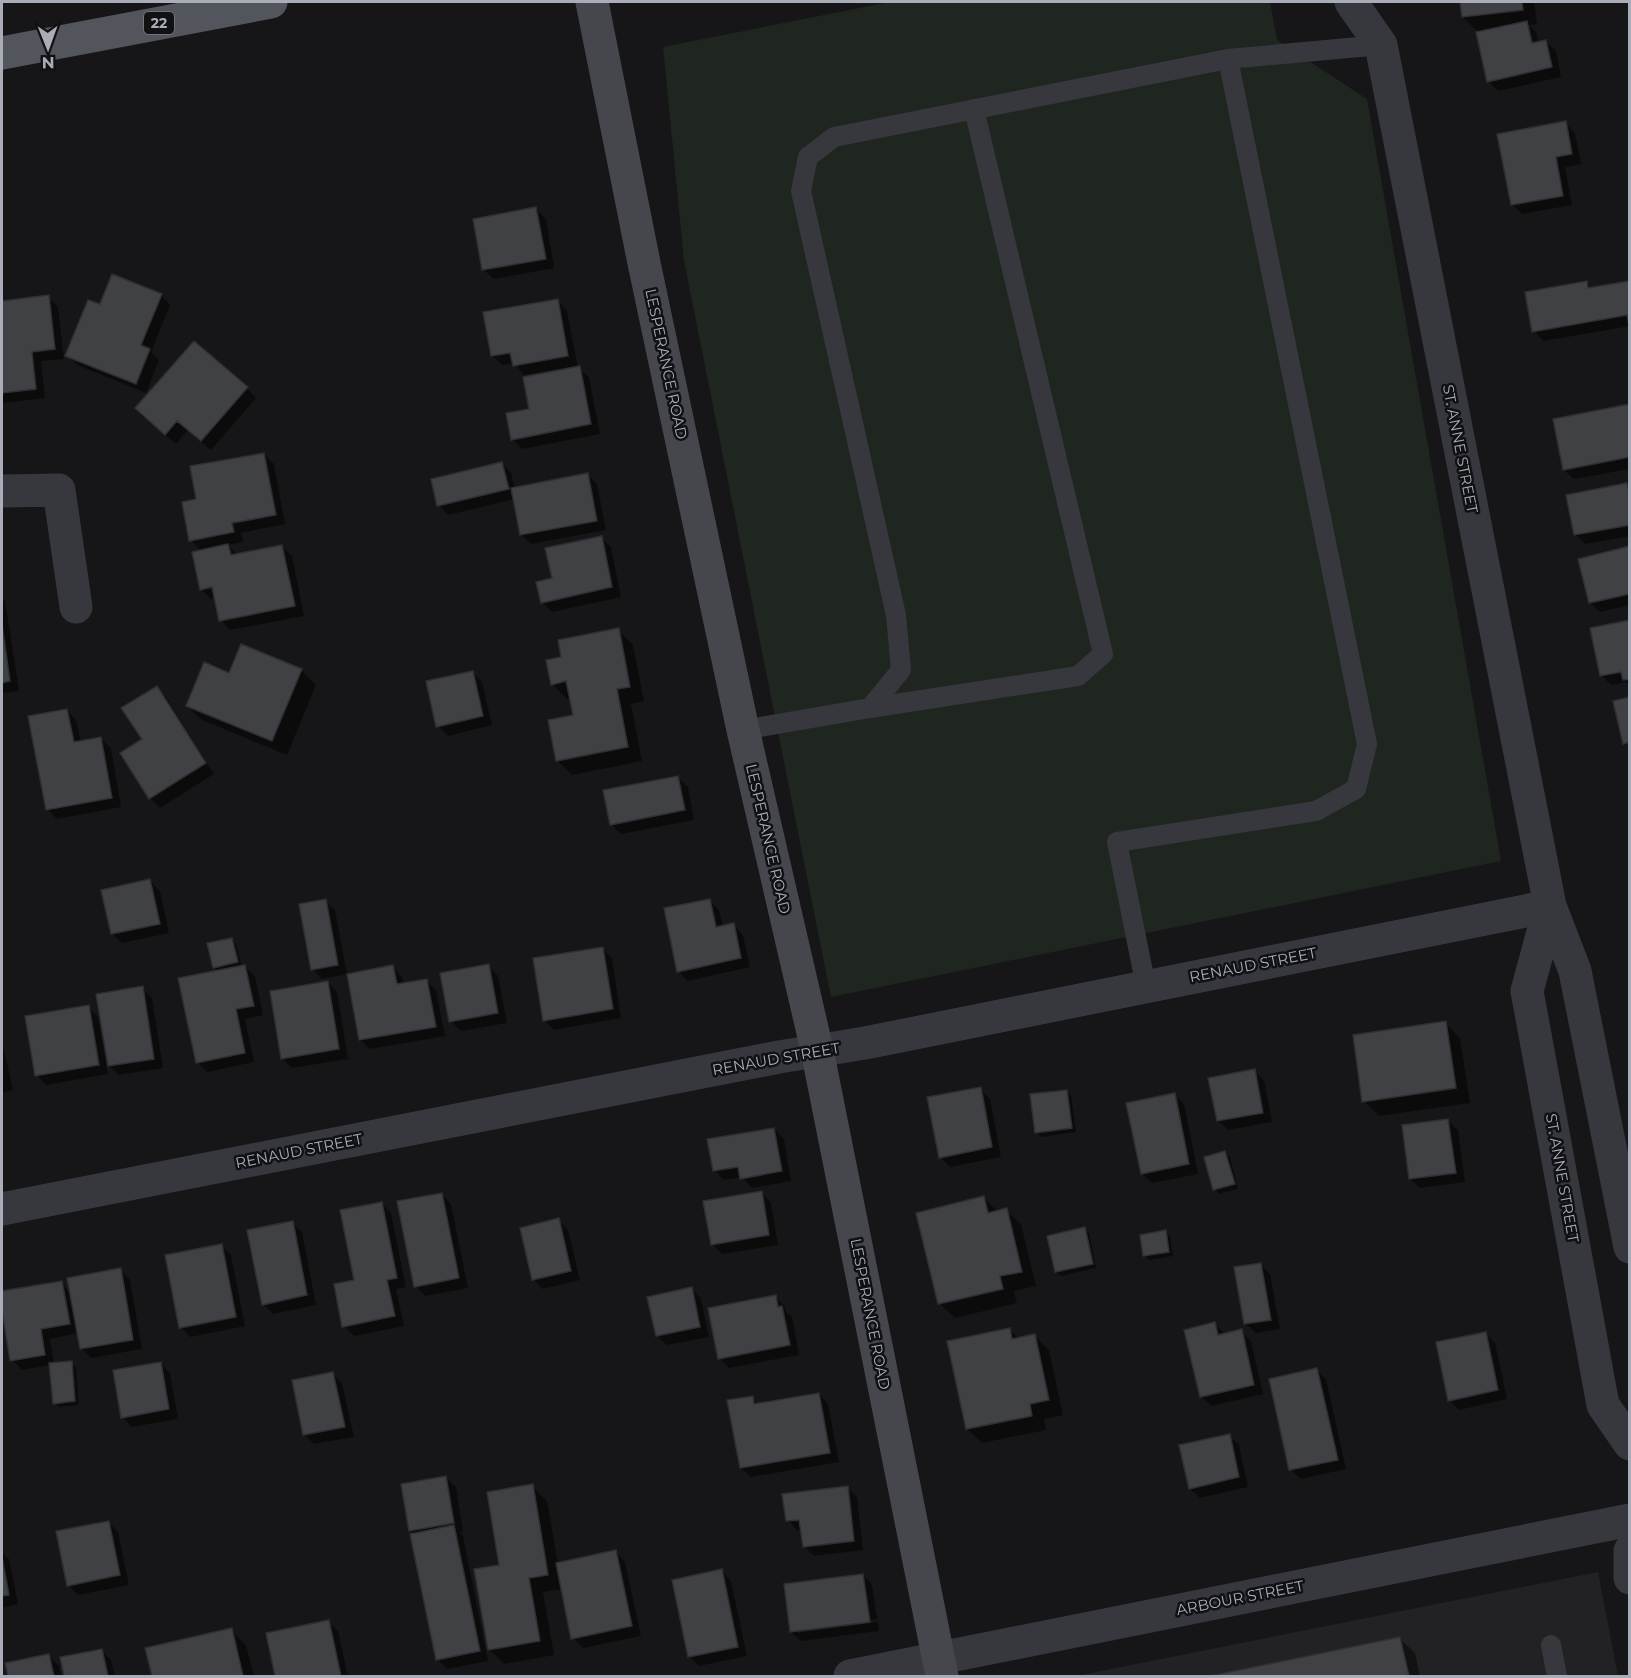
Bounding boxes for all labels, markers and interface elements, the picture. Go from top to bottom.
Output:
road number: 22 [144,12,174,34]
north arrow [18,18,78,78]
text: N [42,53,55,72]
street label: LESPERANCE ROAD [641,287,692,441]
street label: ST. ANNE STREET [1439,383,1482,515]
street label: LESPERANCE ROAD [742,762,795,916]
street label: RENAUD STREET [1188,943,1318,986]
street label: RENAUD STREET [711,1038,841,1079]
street label: ST. ANNE STREET [1542,1112,1583,1244]
street label: RENAUD STREET [234,1129,364,1172]
street label: LESPERANCE ROAD [847,1237,894,1391]
street label: ARBOUR STREET [1175,1576,1306,1619]

